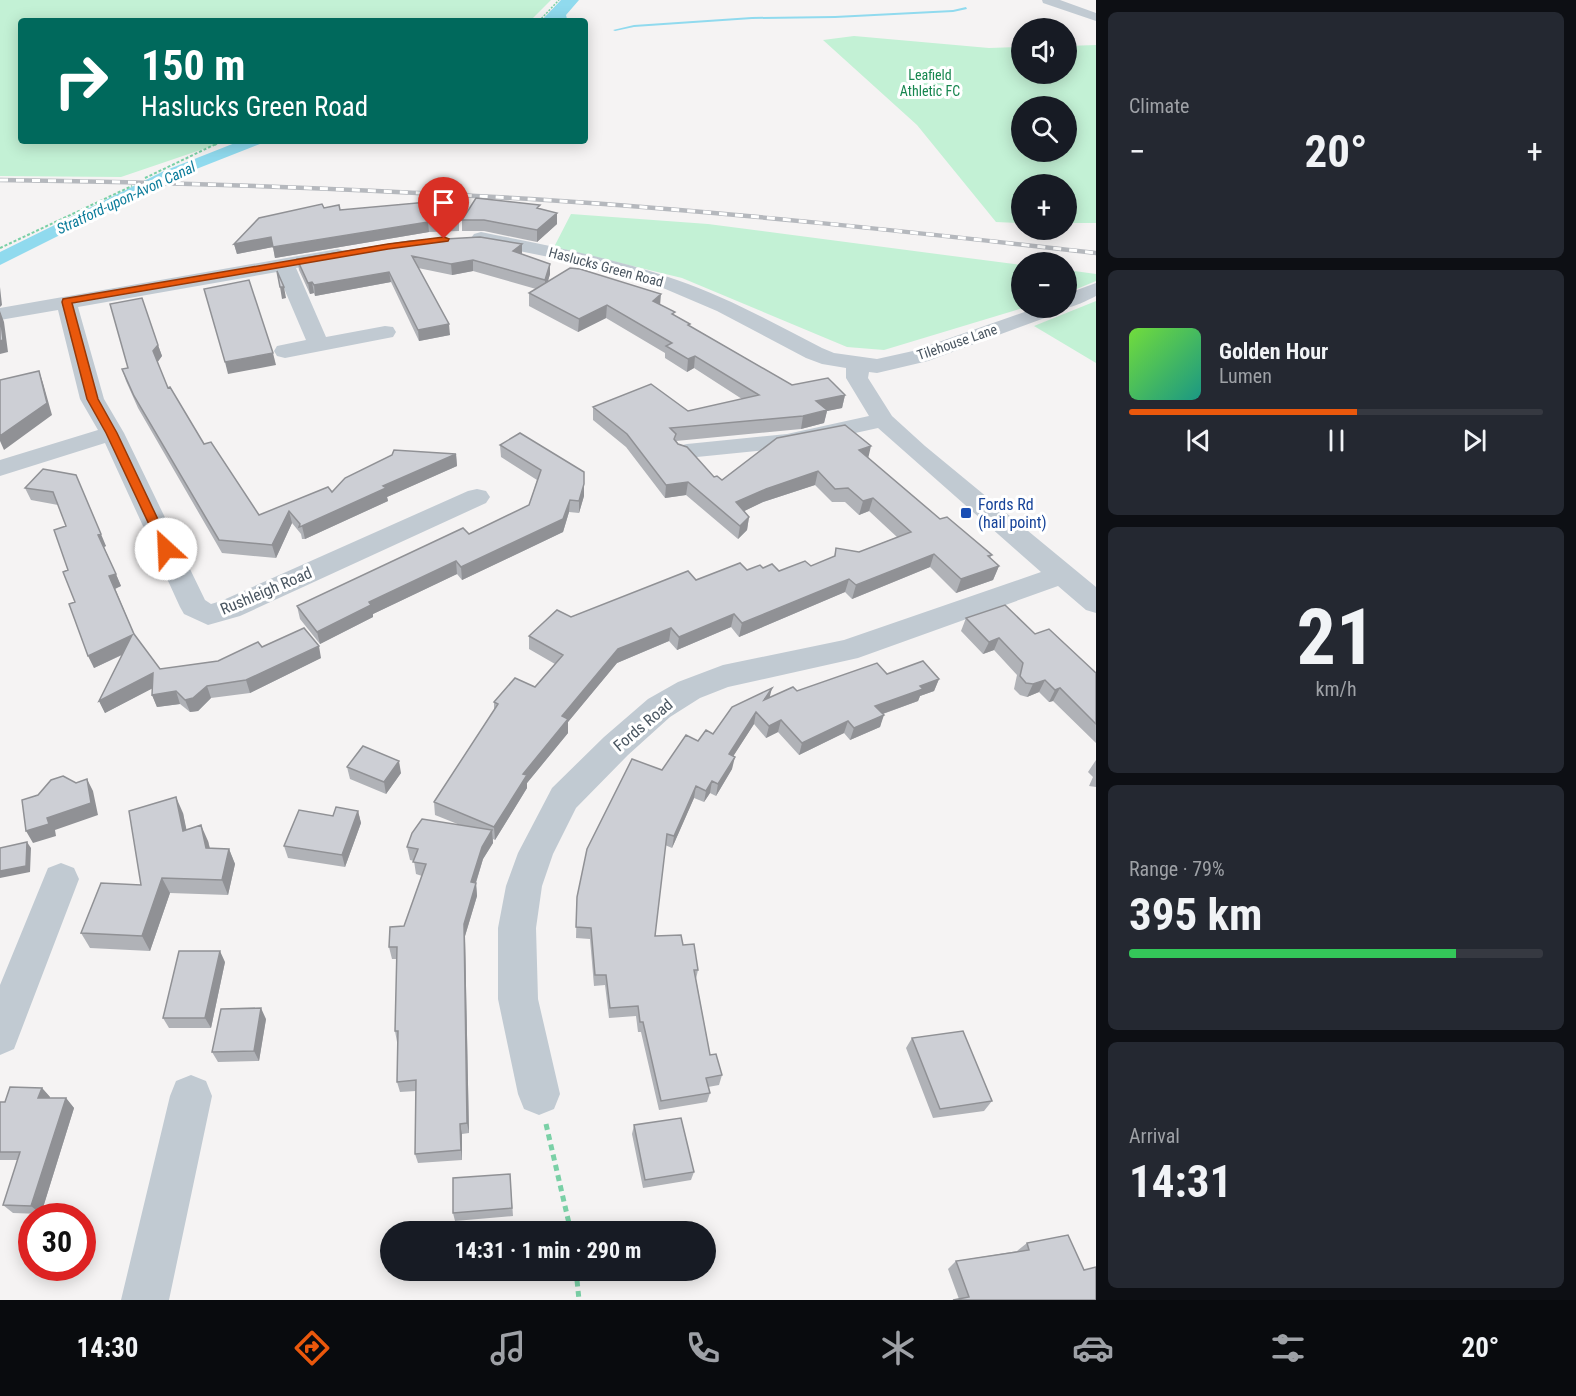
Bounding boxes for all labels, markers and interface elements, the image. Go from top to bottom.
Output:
map controls [1011,18,1077,318]
button: sound [1011,18,1077,84]
text: 150 m [141,41,246,90]
icon: right [42,42,120,120]
park label: Leafield Athletic FC [900,67,960,99]
text: Haslucks Green Road [141,91,368,123]
text: Climate [1129,94,1189,118]
button: search [1011,96,1077,162]
text: 20° [1305,125,1368,178]
text: − [1129,132,1146,171]
text: + [1527,132,1543,171]
water label: Stratford-upon-Avon Canal [54,158,199,238]
button: + [1011,174,1077,240]
pin [418,177,469,239]
icon: arrive [427,186,460,219]
street label: Haslucks Green Road [547,244,665,290]
button: − [1011,252,1077,318]
street label: Tilehouse Lane [915,321,1000,363]
text: Golden Hour [1219,339,1328,364]
text: Lumen [1219,364,1272,388]
icon: previous [1182,424,1215,457]
icon: pause [1320,424,1353,457]
icon: next [1458,424,1491,457]
place label: Fords Rd (hail point) [978,495,1047,532]
marker: Fords Rd (hail point) [959,506,973,520]
position arrow [134,517,198,581]
street label: Rushleigh Road [217,563,315,619]
text: 21 [1297,592,1375,683]
text: km/h [1315,677,1357,701]
street label: Fords Road [610,695,676,755]
text: Range · 79% [1129,857,1225,881]
text: 395 km [1129,888,1262,941]
text: Arrival [1129,1124,1180,1148]
text: 14:31 [1129,1155,1232,1208]
speed limit sign: 30 [18,1203,96,1281]
text: 14:31 · 1 min · 290 m [455,1238,641,1263]
icon: directions [291,1327,333,1369]
icon: music [487,1327,529,1369]
icon: phone [682,1327,724,1369]
icon: climate [877,1327,919,1369]
icon: car [1072,1327,1114,1369]
icon: filters [1267,1327,1309,1369]
text: 14:30 [77,1332,138,1364]
text: 20° [1462,1332,1499,1364]

